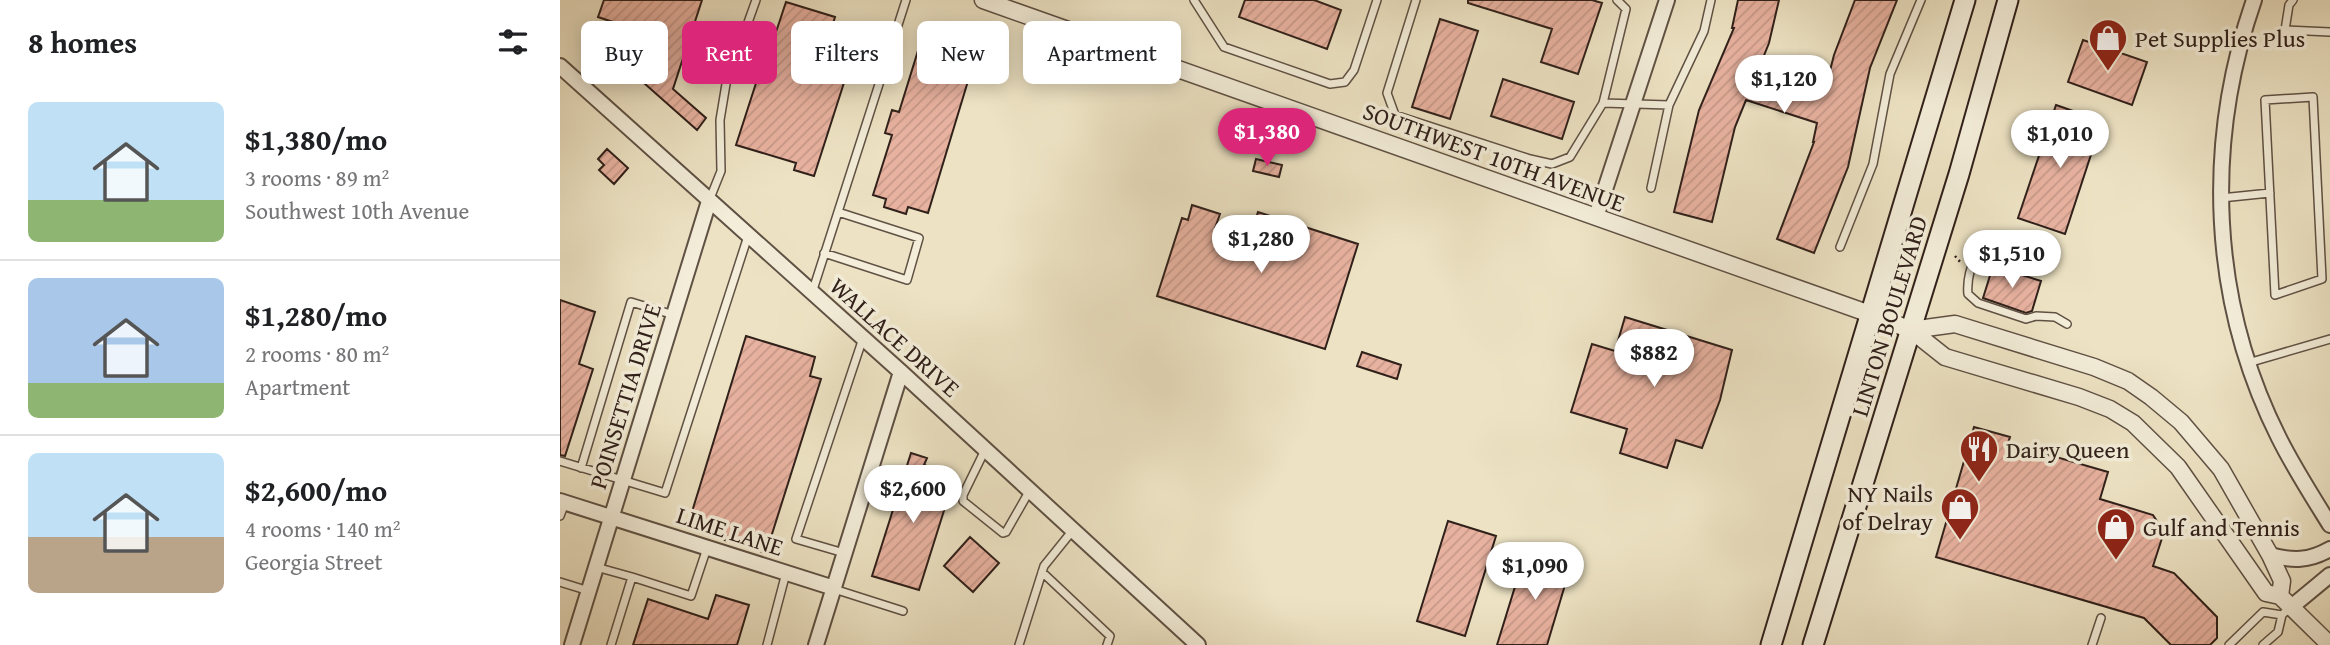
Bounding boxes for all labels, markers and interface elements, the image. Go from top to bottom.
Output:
shop icon: Pet Supplies Plus [2087,17,2129,72]
text: 8 homes [28,20,137,64]
chip: Buy [581,21,668,84]
chip: Rent [682,21,777,84]
chip: Filters [791,21,903,84]
chip: New [917,21,1009,84]
chip: Apartment [1023,21,1181,84]
place label: Pet Supplies Plus [2135,21,2305,56]
icon: filters [494,23,532,61]
pin: $1,120 [1727,55,1841,115]
text: $1,120 [1751,61,1817,94]
street label: SOUTHWEST 10TH AVENUE [1358,93,1630,221]
pin: $1,380 [1210,108,1324,168]
pin: $1,010 [2003,110,2117,170]
text: $1,380 [1234,114,1300,147]
text: $1,010 [2027,116,2093,149]
text: $1,380/mo [245,117,387,161]
icon: home [84,130,168,214]
text: 3 rooms · 89 m² [245,161,389,194]
text: Southwest 10th Avenue [245,194,469,227]
street label: LINTON BOULEVARD [1842,211,1936,421]
pin: $1,280 [1204,216,1318,275]
text: $1,280 [1228,221,1294,254]
pin: $1,510 [1955,230,2069,290]
text: $1,510 [1979,236,2045,269]
street label: WALLACE DRIVE [822,269,968,405]
text: $1,280/mo [245,293,387,337]
street label: POINSETTIA DRIVE [580,299,670,493]
icon: home [84,306,168,390]
pin: $882 [1613,330,1695,389]
text: $882 [1630,335,1678,368]
text: 2 rooms · 80 m² [245,337,389,370]
text: Apartment [245,370,350,403]
restaurant icon: Dairy Queen [1958,428,2000,483]
place label: Dairy Queen [2006,432,2130,467]
pin: $2,600 [856,466,970,525]
text: $2,600/mo [245,468,387,512]
text: $2,600 [880,471,946,504]
place label: NY Nails of Delray [1842,476,1933,539]
icon: home [84,481,168,565]
shop icon: NY Nails of Delray [1939,486,1981,541]
street label: LIME LANE [672,497,788,565]
shop icon: Gulf and Tennis [2095,506,2137,561]
place label: Gulf and Tennis [2143,510,2300,545]
text: 4 rooms · 140 m² [245,512,400,545]
pin: $1,090 [1478,542,1592,602]
text: Georgia Street [245,545,383,578]
text: $1,090 [1502,548,1568,581]

